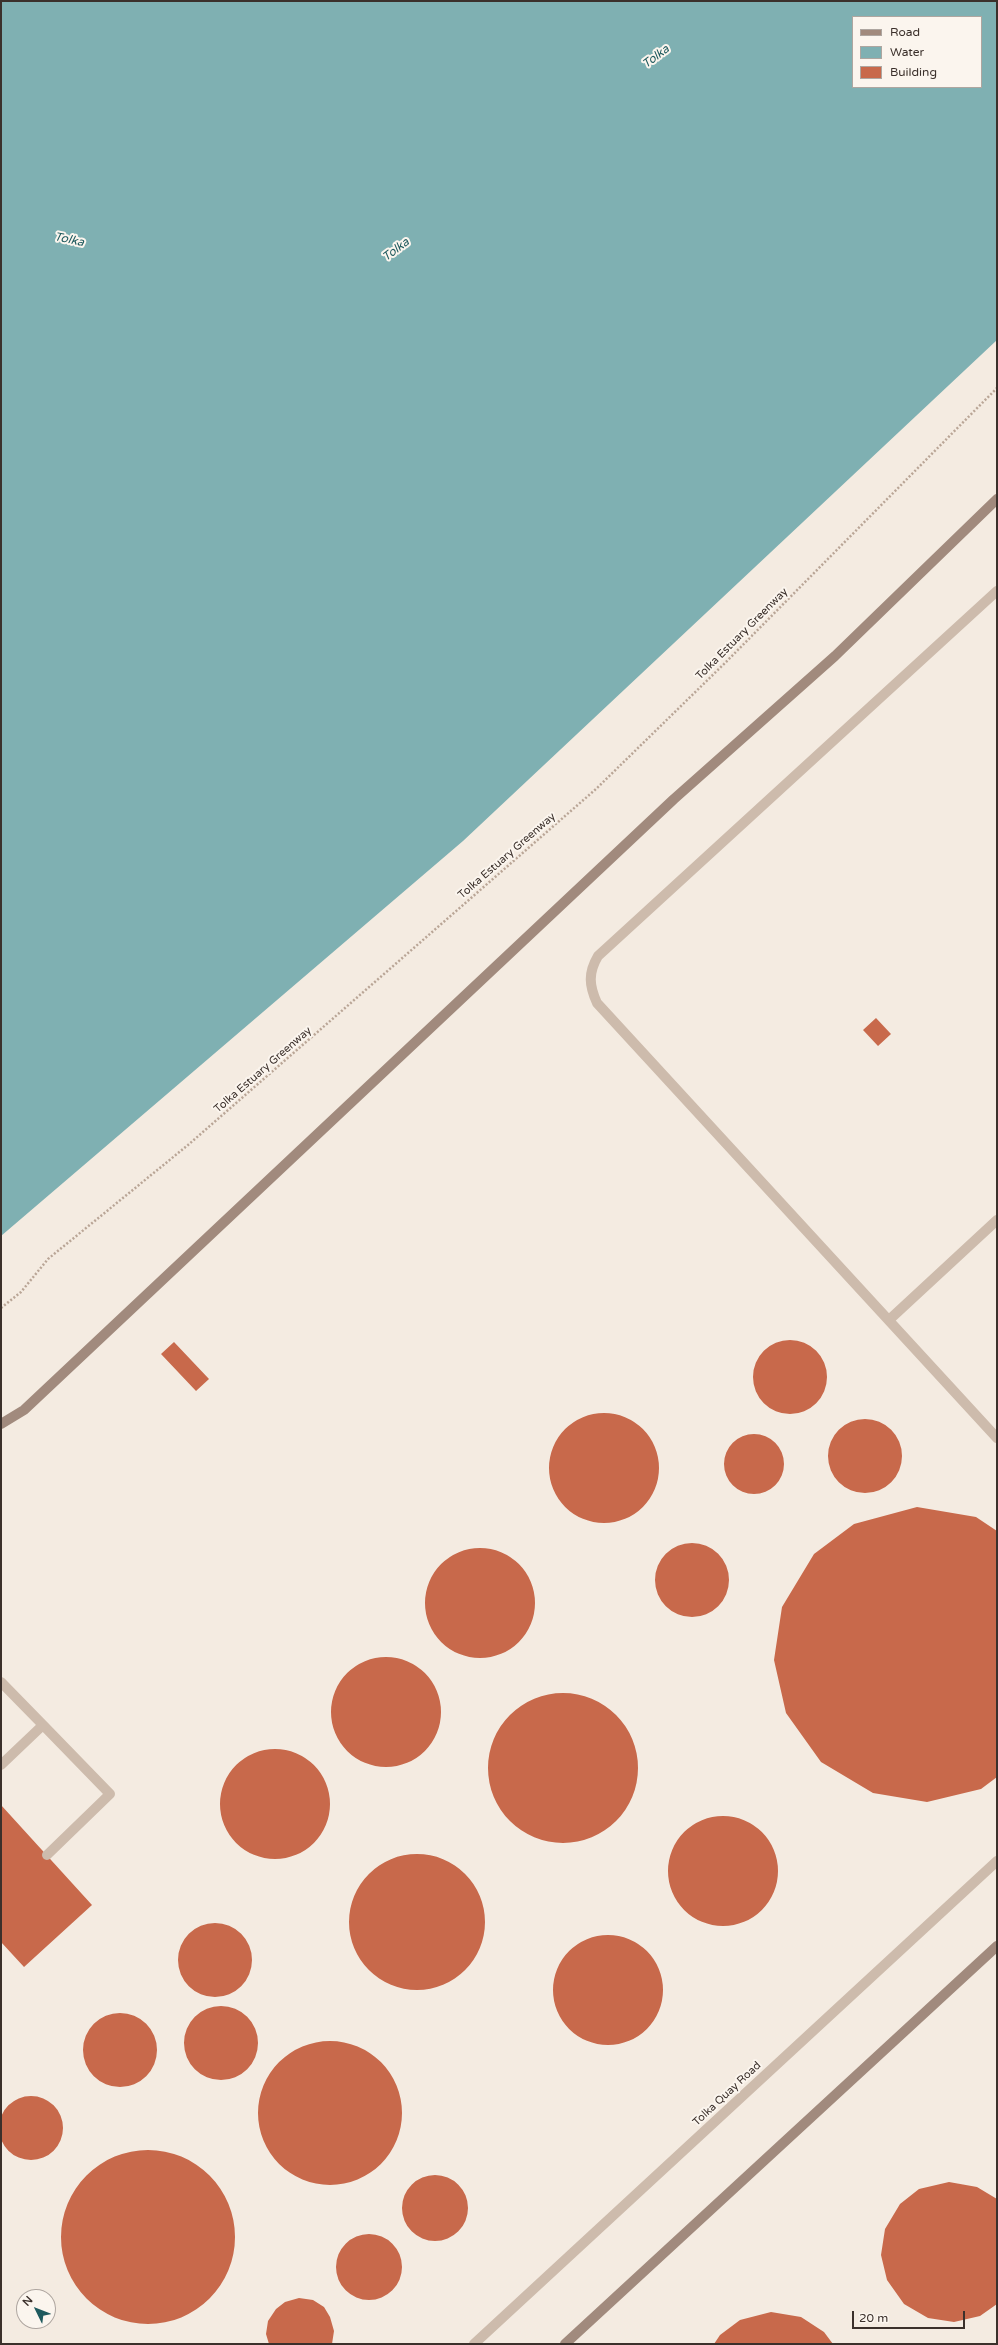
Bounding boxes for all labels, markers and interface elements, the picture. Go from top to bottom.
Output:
legend [852,16,982,88]
text: Road [890,25,920,39]
water label: Tolka [640,42,672,72]
text: Water [890,45,924,59]
text: Building [890,65,937,79]
water label: Tolka [53,230,85,250]
water label: Tolka [380,235,412,265]
street label: Tolka Estuary Greenway [693,585,791,683]
street label: Tolka Estuary Greenway [456,810,558,902]
street label: Tolka Estuary Greenway [212,1024,314,1116]
street label: Tolka Quay Road [690,2059,764,2129]
north arrow [16,2289,56,2329]
text: N [20,2293,35,2309]
scale bar [854,2303,967,2329]
text: 20 m [859,2311,888,2325]

